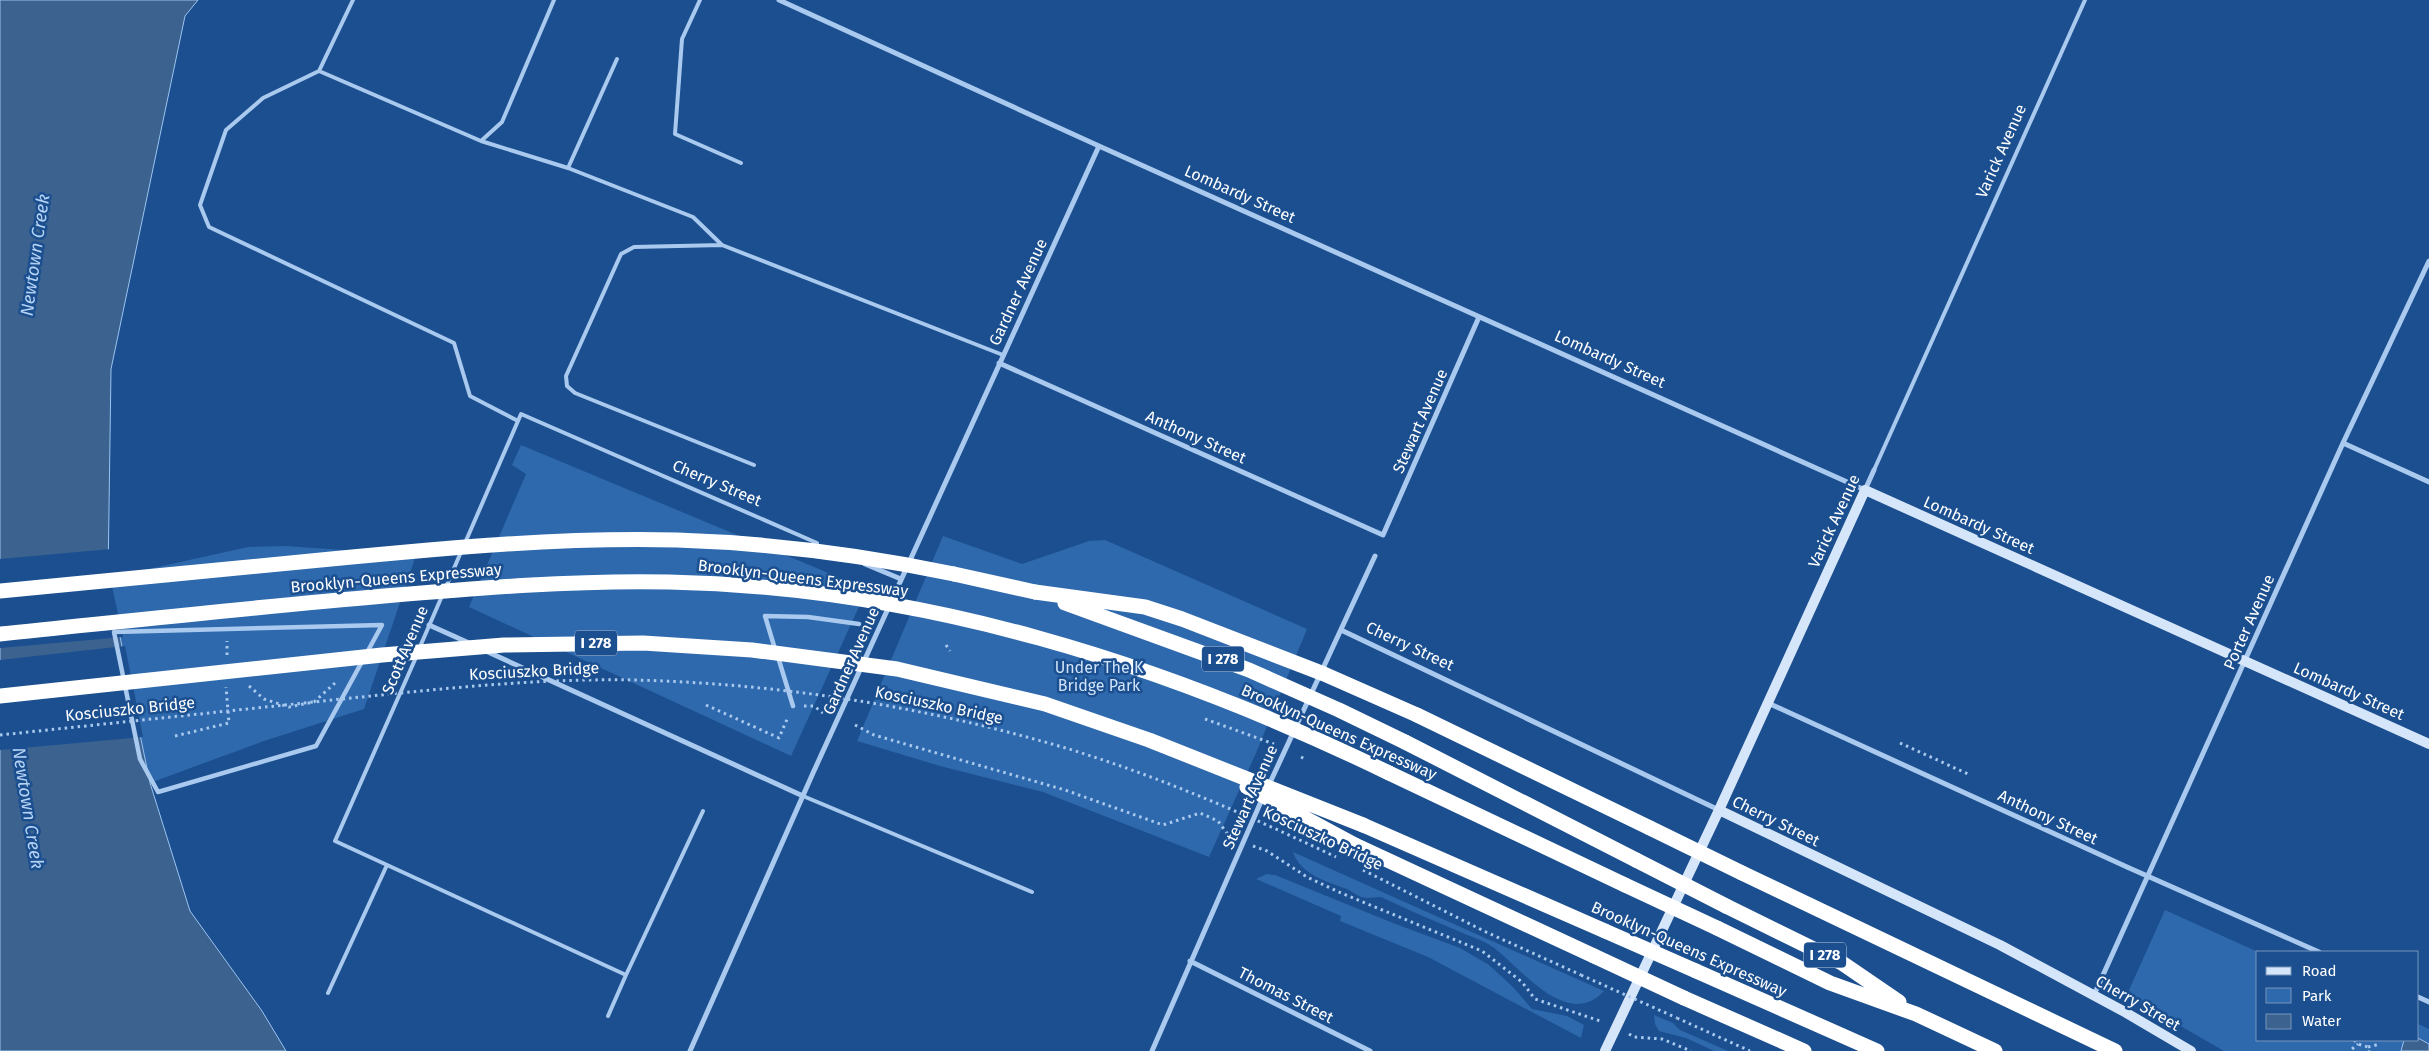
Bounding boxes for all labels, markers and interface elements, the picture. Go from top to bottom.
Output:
street label: Varick Avenue [1972,101,2030,201]
street label: Lombardy Street [1182,161,1299,227]
water label: Newtown Creek [16,192,54,317]
street label: Gardner Avenue [985,236,1051,348]
street label: Lombardy Street [1552,326,1669,392]
street label: Stewart Avenue [1388,366,1452,476]
street label: Anthony Street [1143,406,1249,468]
street label: Cherry Street [670,456,765,510]
street label: Varick Avenue [1804,471,1864,571]
street label: Lombardy Street [1921,492,2038,558]
street label: Brooklyn-Queens Expressway [697,556,909,600]
street label: Brooklyn-Queens Expressway [290,559,503,597]
street label: Porter Avenue [2220,571,2278,673]
street label: Scott Avenue [378,603,432,697]
street label: Gardner Avenue [819,604,883,718]
street label: Cherry Street [1363,617,1457,675]
road number: I 278 [575,630,617,656]
road number: I 278 [1202,646,1244,672]
street label: Kosciuszko Bridge [468,658,600,684]
park label: Under The K Bridge Park [1055,658,1144,695]
street label: Lombardy Street [2291,658,2408,724]
street label: Brooklyn-Queens Expressway [1238,680,1440,784]
street label: Kosciuszko Bridge [873,682,1005,728]
street label: Kosciuszko Bridge [64,693,196,725]
street label: Stewart Avenue [1218,742,1282,852]
water label: Newtown Creek [8,746,49,871]
street label: Anthony Street [1995,786,2101,848]
street label: Cherry Street [1729,792,1823,850]
street label: Kosciuszko Bridge [1260,802,1386,874]
street label: Brooklyn-Queens Expressway [1588,897,1790,1001]
road number: I 278 [1804,942,1846,968]
legend [2256,951,2419,1041]
text: Road [2302,962,2337,980]
street label: Thomas Street [1235,963,1337,1027]
street label: Cherry Street [2092,971,2184,1035]
text: Park [2302,987,2332,1005]
text: Water [2302,1012,2341,1030]

